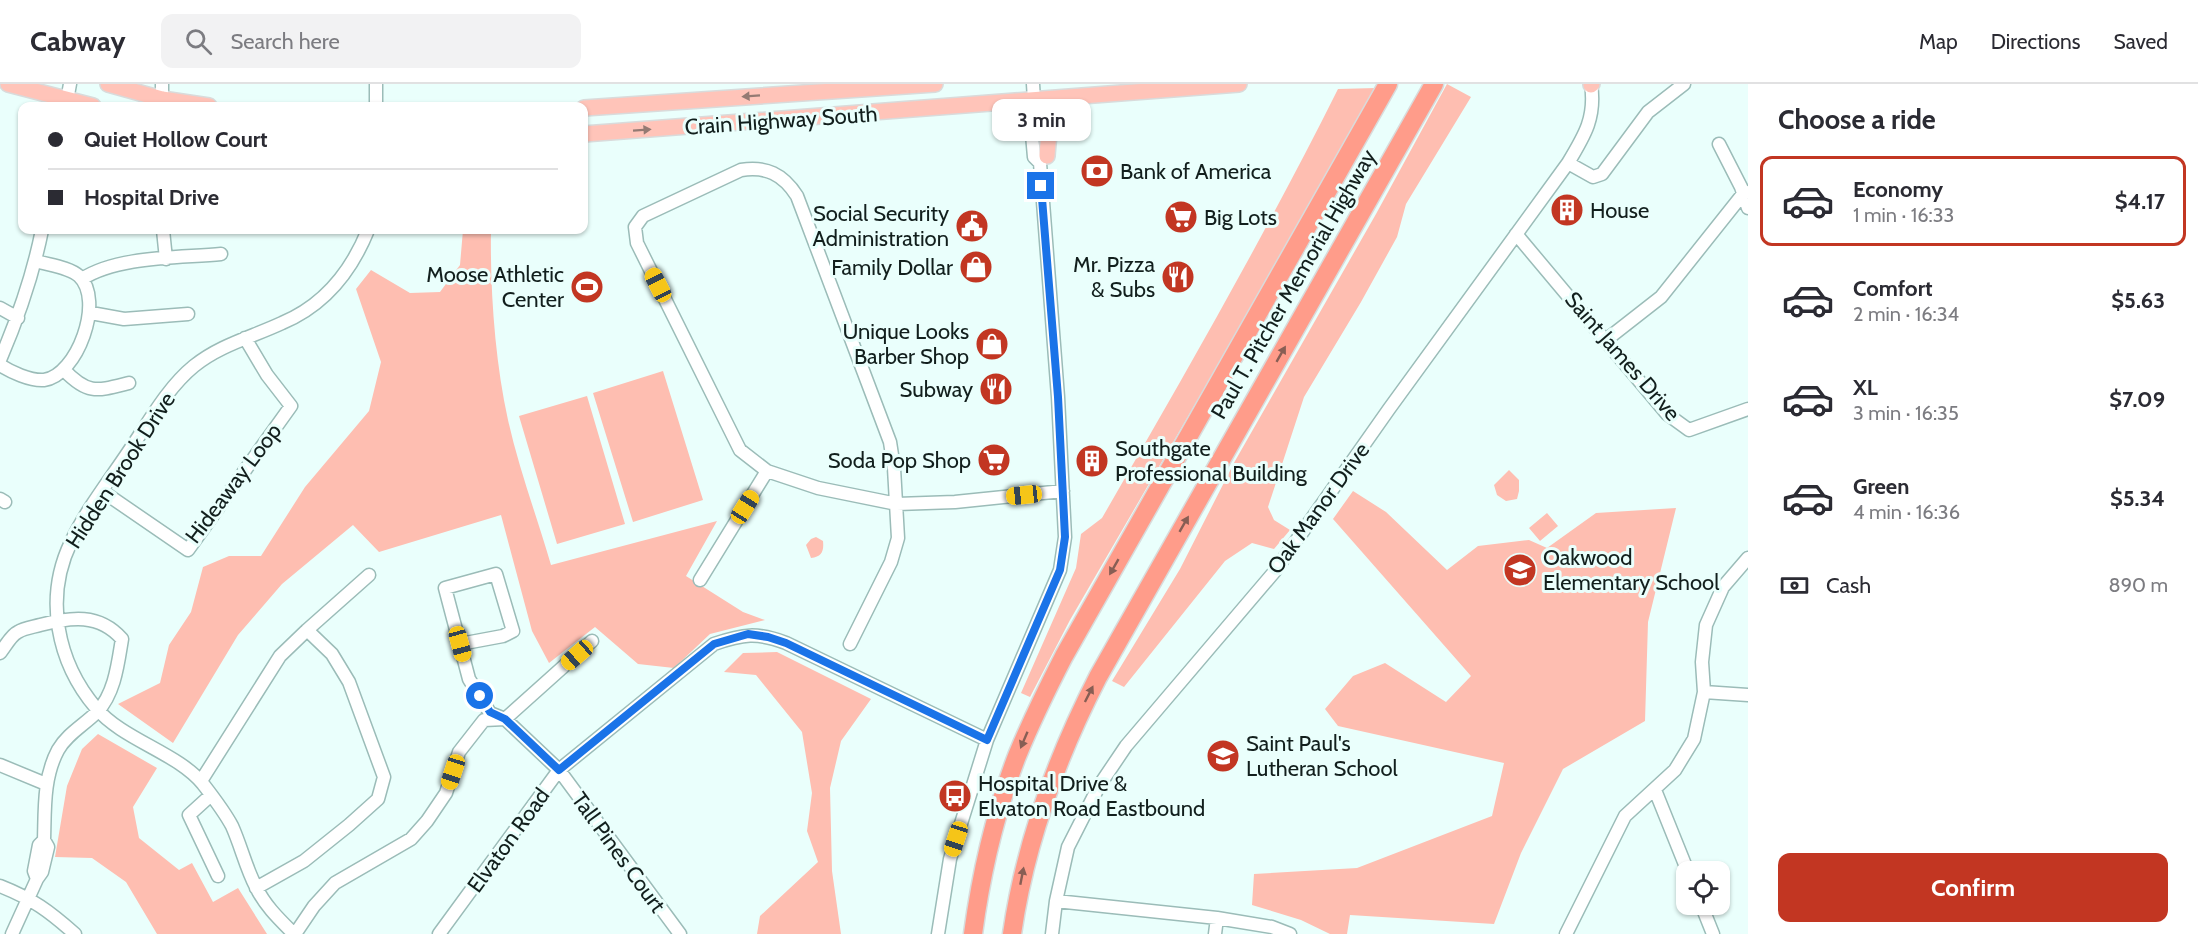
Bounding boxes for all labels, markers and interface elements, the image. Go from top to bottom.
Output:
search box [161,14,581,68]
text: Cabway [30,24,125,58]
icon: search [182,25,215,58]
text: Search here [230,28,340,55]
text: Map [1919,29,1958,54]
text: Directions [1991,29,2080,54]
text: Saved [2113,29,2168,54]
one-way arrow [742,92,761,101]
callout: 3 min [992,99,1090,141]
street label: Crain Highway South [684,100,878,141]
text: Choose a ride [1778,103,1936,136]
text: 3 min [1017,108,1066,132]
one-way arrow [632,125,651,135]
text: Quiet Hollow Court [84,126,268,153]
street label: Paul T. Pitcher Memorial Highway [1205,145,1382,424]
bank icon: Bank of America [1079,153,1115,189]
place label: Bank of America [1120,158,1272,185]
route end [1027,172,1054,199]
icon: car [1781,174,1835,228]
text: Economy [1853,176,1943,203]
text: Hospital Drive [84,184,219,211]
text: $4.17 [2115,188,2165,215]
building icon: House [1549,192,1585,228]
place label: House [1590,197,1649,224]
supermarket icon: Big Lots [1163,199,1199,235]
place label: Social Security Administration [812,200,949,252]
text: 1 min · 16:33 [1853,203,1954,227]
place label: Big Lots [1204,204,1277,231]
public building icon: Social Security Administration [954,208,990,244]
shop icon: Family Dollar [958,249,994,285]
place label: Mr. Pizza & Subs [1073,251,1155,303]
place label: Family Dollar [831,254,953,281]
restaurant icon: Mr. Pizza & Subs [1160,259,1196,295]
place label: Moose Athletic Center [426,261,564,313]
car [642,265,674,305]
sports icon: Moose Athletic Center [569,269,605,305]
icon: car [1781,273,1835,327]
text: Comfort [1853,275,1932,302]
street label: Saint James Drive [1559,286,1686,426]
text: $5.63 [2111,287,2165,314]
text: 2 min · 16:34 [1853,302,1959,326]
place label: Unique Looks Barber Shop [843,318,969,370]
shop icon: Unique Looks Barber Shop [974,326,1010,362]
one-way arrow [1275,346,1286,362]
restaurant icon: Subway [978,371,1014,407]
icon: car [1781,372,1835,426]
text: XL [1853,374,1878,401]
place label: Subway [900,376,973,403]
text: $7.09 [2109,386,2165,413]
street label: Hidden Brook Drive [60,387,181,554]
text: 3 min · 16:35 [1853,401,1959,425]
street label: Hideaway Loop [180,418,287,549]
place label: Southgate Professional Building [1115,435,1308,487]
street label: Oak Manor Drive [1262,437,1375,579]
supermarket icon: Soda Pop Shop [976,442,1012,478]
building icon: Southgate Professional Building [1074,443,1110,479]
place label: Soda Pop Shop [828,447,971,474]
icon: car [1781,471,1835,525]
text: Green [1853,473,1909,500]
car [1005,484,1043,506]
text: $5.34 [2110,485,2165,512]
car [728,487,762,527]
text: 4 min · 16:36 [1853,500,1960,524]
one-way arrow [1179,516,1190,532]
place label: Oakwood Elementary School [1543,544,1720,596]
school or university icon: Oakwood Elementary School [1502,552,1538,588]
one-way arrow [1110,559,1120,576]
icon: cash [1778,569,1811,602]
text: Cash [1826,572,1871,599]
text: 890 m [2109,573,2168,597]
car [447,624,473,664]
car [558,636,596,674]
route start [466,682,493,709]
one-way arrow [1084,685,1094,702]
place label: Saint Paul's Lutheran School [1246,730,1399,782]
one-way arrow [1019,731,1028,749]
school or university icon: Saint Paul's Lutheran School [1205,738,1241,774]
car [439,752,467,792]
place label: Hospital Drive & Elvaton Road Eastbound [978,770,1205,822]
bus stop icon: Hospital Drive & Elvaton Road Eastbound [937,778,973,814]
street label: Elvaton Road [461,783,555,898]
street label: Tall Pines Court [566,787,672,918]
car [942,819,970,859]
button: Confirm [1778,853,2168,922]
map controls [1676,861,1730,915]
button: locate [1676,861,1730,915]
one-way arrow [1018,867,1027,886]

